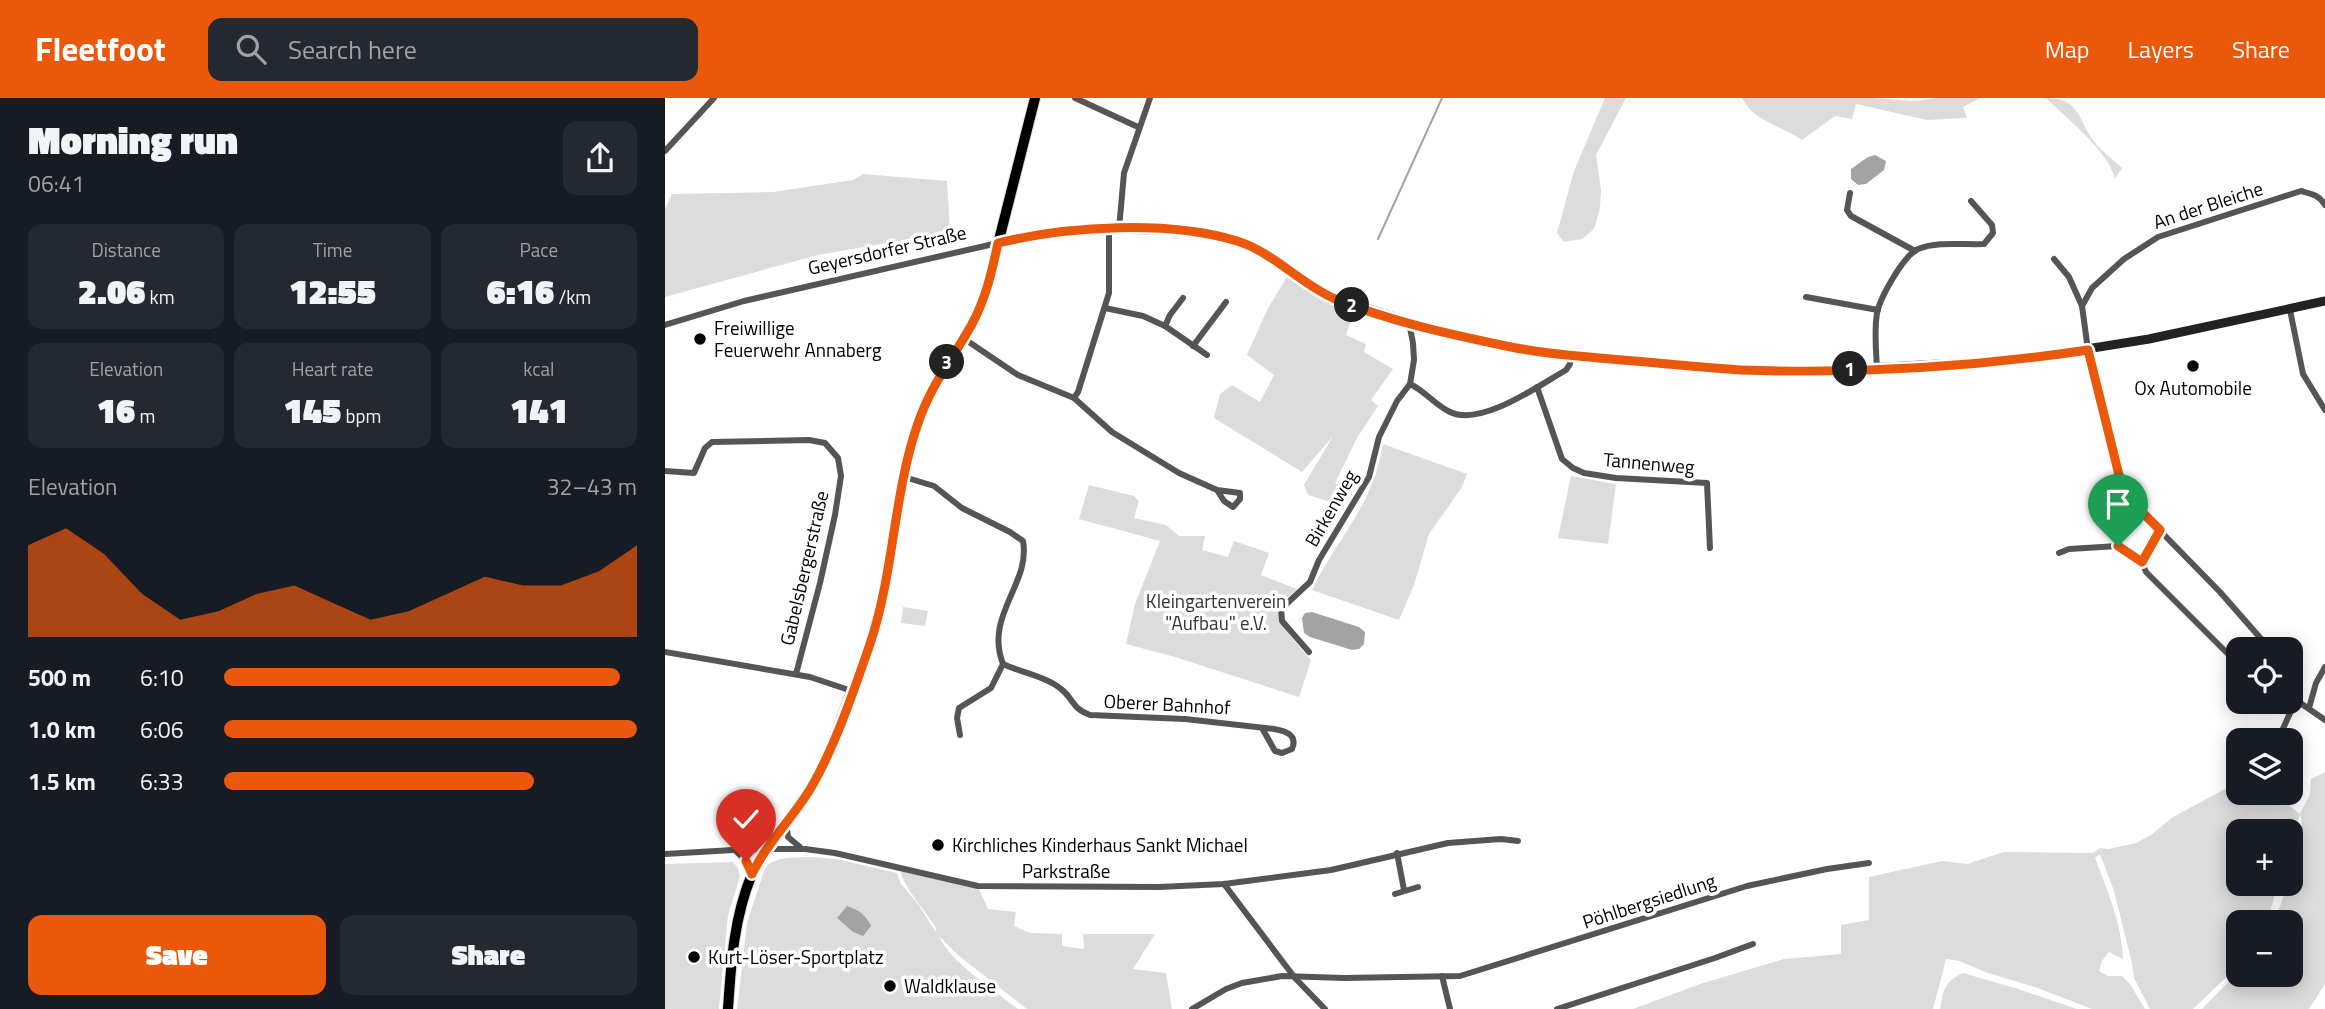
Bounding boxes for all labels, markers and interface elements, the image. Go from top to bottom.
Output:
search box [208,18,698,81]
text: Fleetfoot [35,24,166,74]
icon: search [232,30,270,68]
text: Search here [288,30,417,69]
text: Map [2045,31,2090,67]
text: Layers [2128,31,2194,67]
text: Share [2232,31,2290,67]
text: Morning run [28,111,238,169]
button: share [563,121,637,195]
text: 06:41 [28,166,85,201]
street label: An der Bleiche [2149,173,2267,236]
street label: Geyersdorfer Straße [805,217,969,282]
text: Distance [91,235,161,264]
text: Time [313,235,352,264]
text: Pace [520,235,558,264]
text: 2.06 [78,264,145,318]
text: 12:55 [289,264,376,318]
text: 6:16 [486,264,554,318]
text: km [145,282,175,311]
text: /km [554,282,591,311]
pin: 2 [1335,288,1369,322]
text: 2 [1346,290,1357,319]
place label: Freiwillige Feuerwehr Annaberg [714,313,882,364]
marker: Freiwillige Feuerwehr Annaberg [692,331,708,347]
pin: 3 [929,344,965,380]
text: 3 [941,347,952,376]
pin: 1 [1833,352,1867,386]
text: Elevation [89,354,163,383]
text: Heart rate [292,354,373,383]
text: kcal [523,354,554,383]
text: 1 [1844,354,1855,383]
marker: Ox Automobile [2185,358,2201,374]
place label: Ox Automobile [2134,373,2252,402]
text: 16 [97,383,135,437]
text: 145 [284,383,341,437]
text: 141 [510,383,568,437]
text: m [135,401,155,430]
text: bpm [341,401,381,430]
street label: Tannenweg [1602,444,1696,481]
street label: Birkenweg [1297,464,1364,552]
text: Elevation [28,469,117,504]
text: 32–43 m [547,469,637,504]
pin [2088,474,2148,546]
icon: arrive [2099,485,2137,523]
street label: Gabelsbergerstraße [772,488,835,648]
park label: Kleingartenverein "Aufbau" e.V. [1146,586,1286,637]
map controls [2226,637,2303,987]
button: locate [2226,637,2303,714]
text: 500 m [28,660,91,695]
text: 6:10 [140,660,184,695]
street label: Oberer Bahnhof [1103,686,1232,721]
text: 1.0 km [28,712,96,747]
text: 6:06 [140,712,184,747]
button: layers [2226,728,2303,805]
text: 1.5 km [28,764,96,799]
text: 6:33 [140,764,184,799]
pin [716,789,776,861]
icon: check [727,800,765,838]
button: + [2226,819,2303,896]
place label: Kirchliches Kinderhaus Sankt Michael [952,830,1248,859]
marker: Kirchliches Kinderhaus Sankt Michael [930,837,946,853]
street label: Parkstraße [1022,856,1110,885]
street label: Pöhlbergsiedlung [1578,865,1720,936]
button: − [2226,910,2303,987]
button: Save [28,915,326,995]
button: Share [340,915,637,995]
place label: Kurt-Löser-Sportplatz [708,942,884,971]
marker: Kurt-Löser-Sportplatz [686,949,702,965]
place label: Waldklause [904,971,996,1000]
marker: Waldklause [882,978,898,994]

